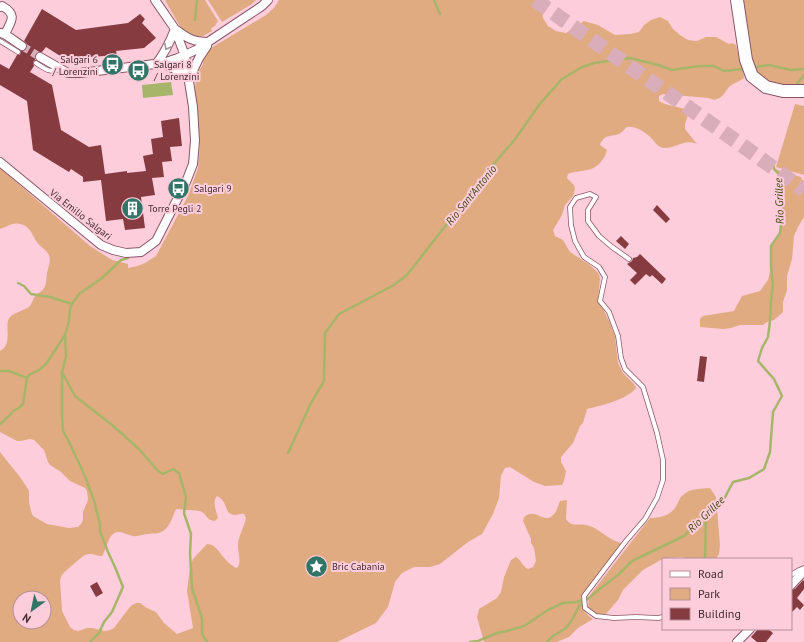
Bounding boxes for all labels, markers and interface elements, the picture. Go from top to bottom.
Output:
one-way arrow [165,43,172,50]
bus stop icon: Salgari 6 / Lorenzini [100,52,126,78]
place label: Salgari 6 / Lorenzini [52,53,98,78]
bus stop icon: Salgari 8 / Lorenzini [125,57,151,83]
place label: Salgari 8 / Lorenzini [153,58,199,83]
water label: Rio Sant'Antonio [443,162,500,228]
bus stop icon: Salgari 9 [166,175,192,201]
water label: Rio Grillee [771,178,787,224]
place label: Salgari 9 [194,182,232,195]
street label: Via Emilio Salgari [46,185,114,243]
building icon: Torre Pegli 2 [119,195,145,221]
place label: Torre Pegli 2 [148,202,201,215]
water label: Rio Grillee [684,493,728,535]
place icon: Bric Cabania [304,553,330,579]
legend [662,558,792,630]
place label: Bric Cabania [332,560,385,573]
text: Road [698,566,723,581]
text: Park [698,586,720,601]
north arrow [12,590,52,630]
text: Building [698,606,741,621]
text: N [20,611,33,626]

